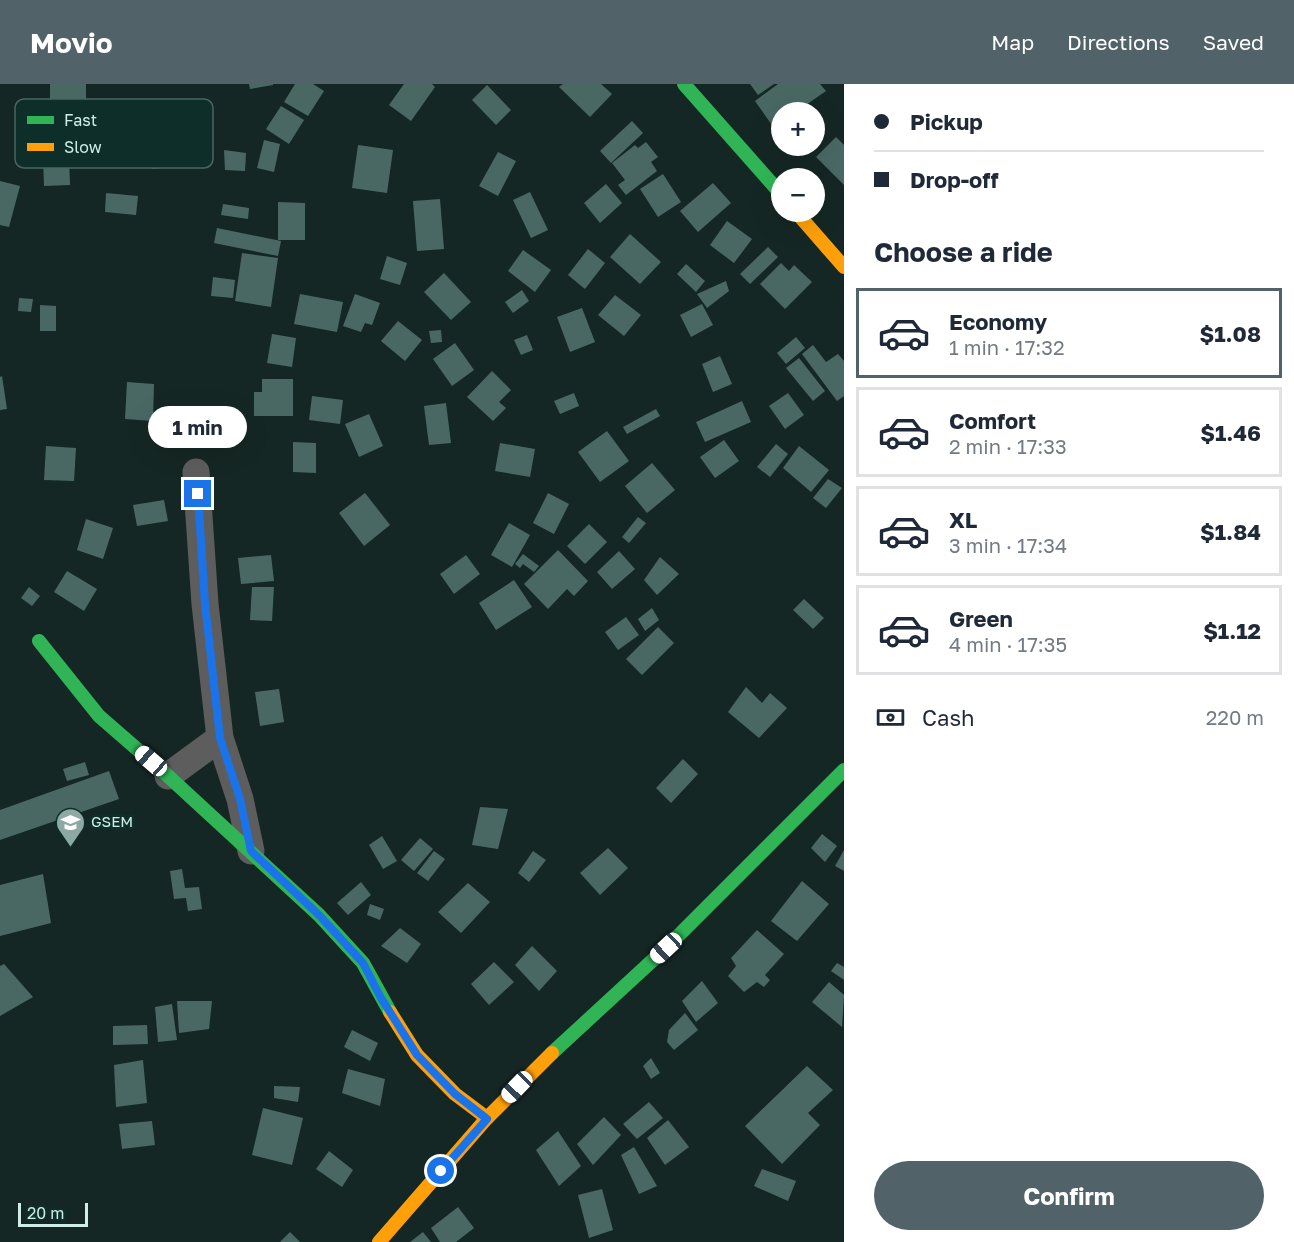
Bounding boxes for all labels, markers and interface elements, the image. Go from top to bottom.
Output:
text: Movio [30,26,112,59]
text: Map [991,29,1034,55]
text: Directions [1067,29,1170,55]
text: Saved [1203,29,1264,55]
legend [15,99,213,168]
map controls [771,102,825,222]
button: + [771,102,825,156]
text: Pickup [910,108,983,135]
text: Fast [64,110,97,130]
text: Slow [64,137,102,157]
text: Drop-off [910,166,999,193]
button: − [771,168,825,222]
text: Choose a ride [874,236,1053,268]
icon: car [877,306,931,360]
text: Economy [949,308,1047,335]
text: $1.08 [1200,320,1261,347]
text: 1 min · 17:32 [949,335,1065,359]
icon: car [877,405,931,459]
callout: 1 min [148,407,248,449]
text: Comfort [949,407,1036,434]
text: 1 min [172,415,223,439]
text: $1.46 [1200,419,1261,446]
text: 2 min · 17:33 [949,434,1067,458]
route end [184,480,211,507]
icon: car [877,504,931,558]
text: XL [949,506,977,533]
text: $1.84 [1200,518,1261,545]
text: 3 min · 17:34 [949,533,1067,557]
icon: car [877,603,931,657]
text: Green [949,605,1013,632]
text: $1.12 [1203,617,1261,644]
text: 4 min · 17:35 [949,632,1067,656]
icon: cash [874,701,907,734]
text: Cash [922,704,975,731]
text: 220 m [1206,705,1264,729]
car [132,742,170,780]
school or university icon: GSEM [54,806,86,848]
place label: GSEM [91,812,133,830]
car [647,929,685,967]
car [498,1068,536,1106]
route start [427,1157,454,1184]
button: Confirm [874,1161,1264,1230]
scale bar [18,1200,88,1228]
text: 20 m [27,1203,64,1223]

